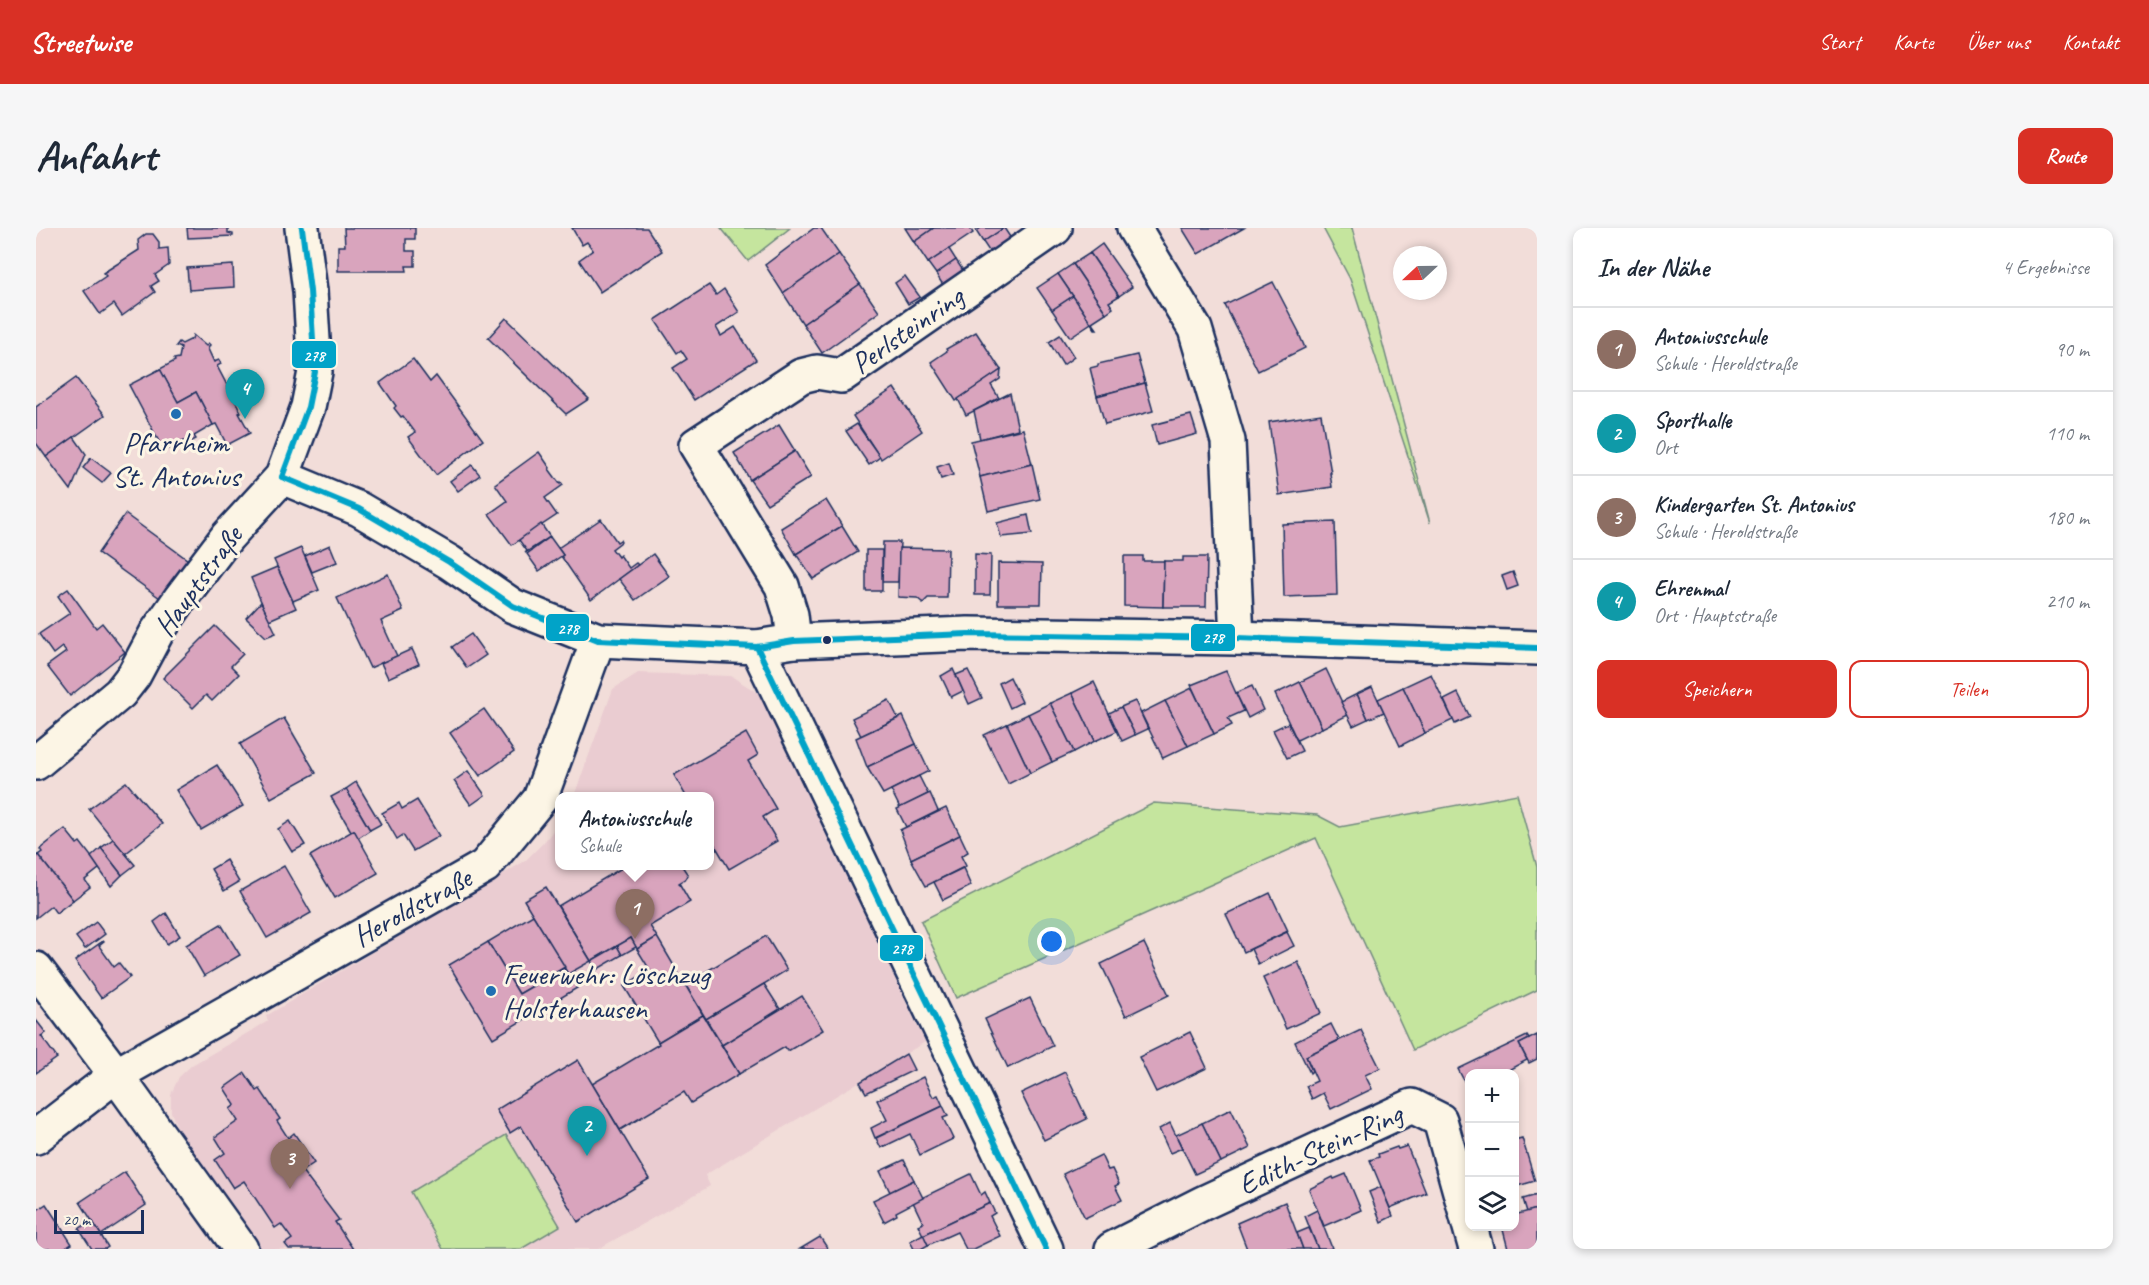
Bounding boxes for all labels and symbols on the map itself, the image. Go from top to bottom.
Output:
north arrow [1393,246,1447,300]
street label: Perlsteinring [843,276,972,382]
line badge: 278 [291,340,337,369]
text: 278 [303,346,327,366]
pin: 4 [226,370,264,419]
marker: Pfarrheim St. Antonius [169,407,183,421]
place label: Pfarrheim St. Antonius [112,423,243,495]
street label: Hauptstraße [145,517,252,644]
line badge: 278 [545,613,590,642]
text: 278 [557,619,581,639]
line badge: 278 [1190,623,1236,652]
text: 278 [1202,628,1226,648]
unlabelled marker [821,634,833,646]
street label: Heroldstraße [346,858,480,955]
pin: 1 [616,890,654,939]
your location [1037,927,1066,956]
line badge: 278 [879,934,924,962]
text: 278 [891,939,915,959]
place label: Feuerwehr: Löschzug Holsterhausen [503,955,712,1027]
marker: Feuerwehr: Löschzug Holsterhausen [484,984,498,998]
street label: Edith-Stein-Ring [1232,1094,1410,1203]
pin: 2 [568,1106,606,1156]
pin: 3 [270,1140,310,1189]
scale bar [54,1207,144,1234]

